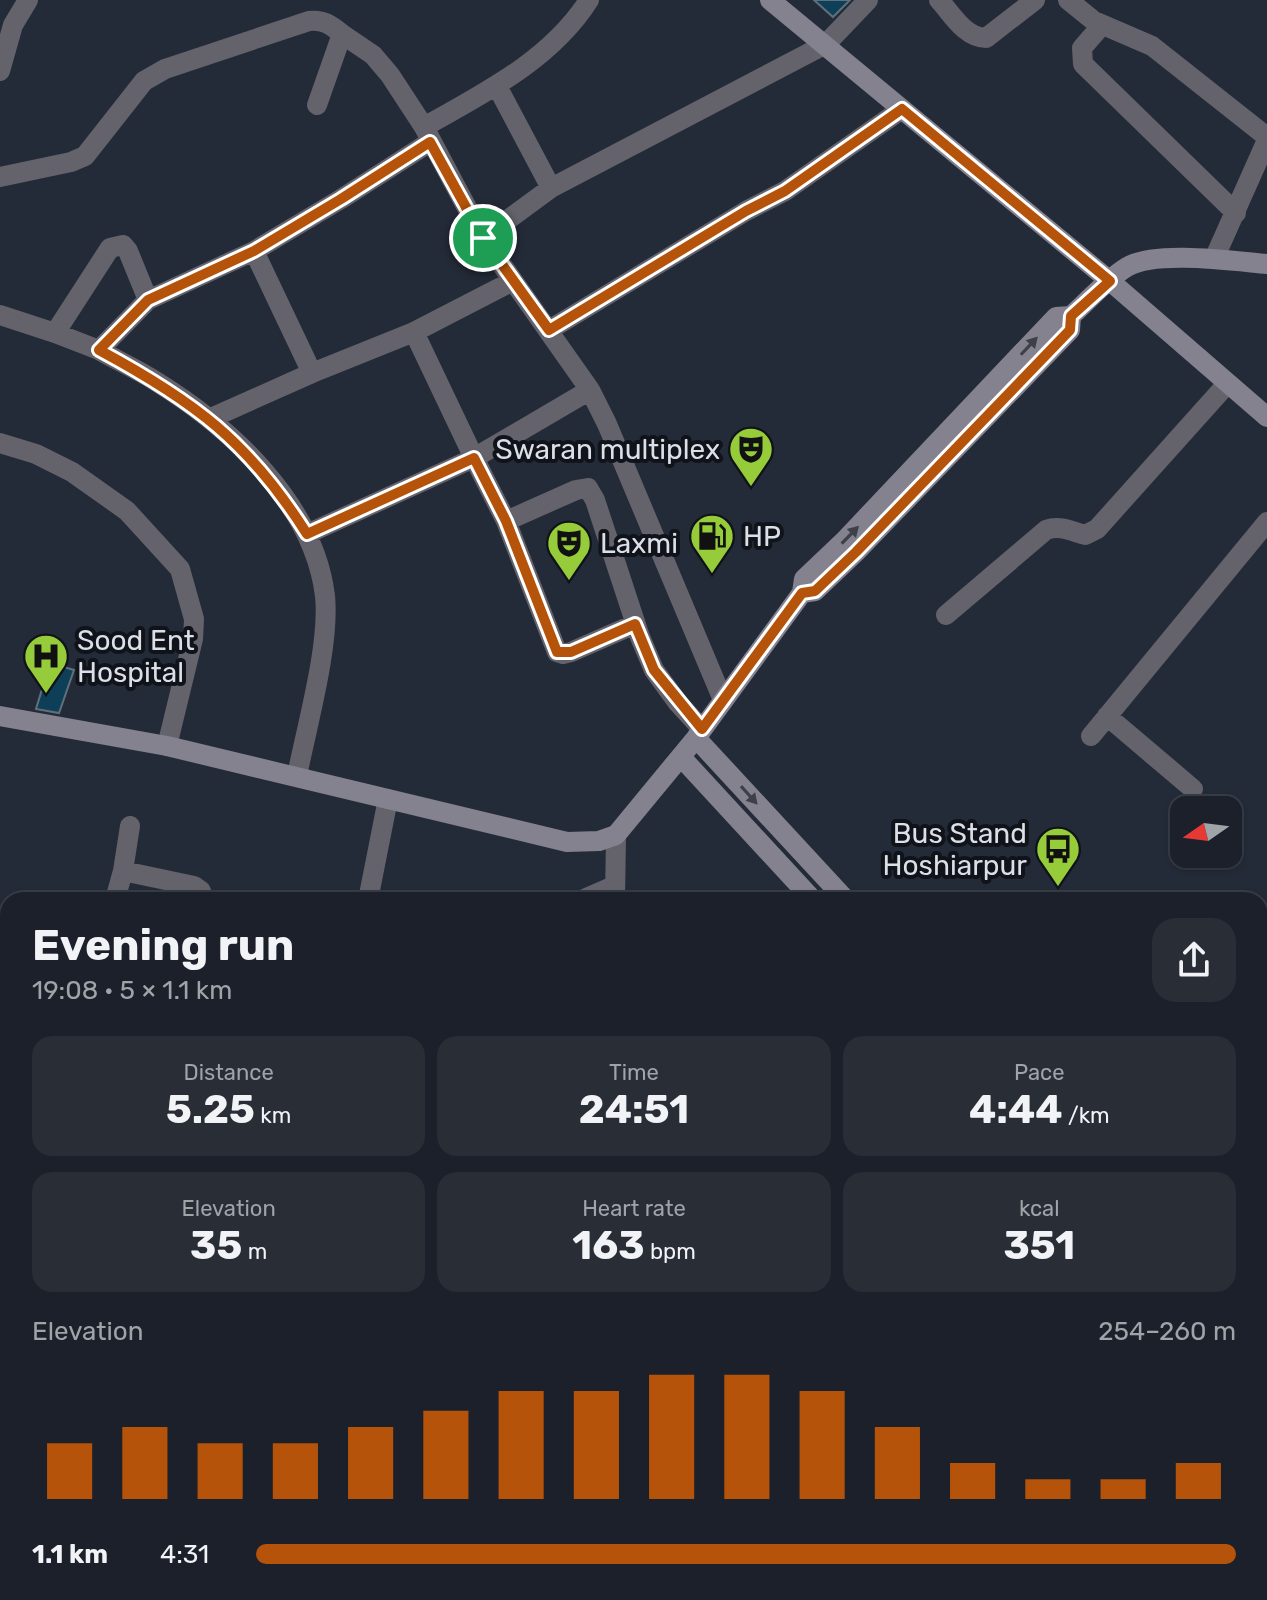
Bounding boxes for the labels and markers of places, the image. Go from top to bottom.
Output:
pin [449,204,517,272]
theatre icon: Swaran multiplex [727,425,775,488]
place label: Swaran multiplex [495,433,720,466]
fuel station icon: HP [688,512,736,575]
theatre icon: Laxmi [545,519,593,582]
place label: HP [743,520,781,553]
place label: Laxmi [600,527,678,560]
place label: Sood Ent Hospital [77,624,195,689]
hospital icon: Sood Ent Hospital [22,632,70,695]
place label: Bus Stand Hoshiarpur [883,817,1027,882]
bus stop icon: Bus Stand Hoshiarpur [1034,825,1082,888]

